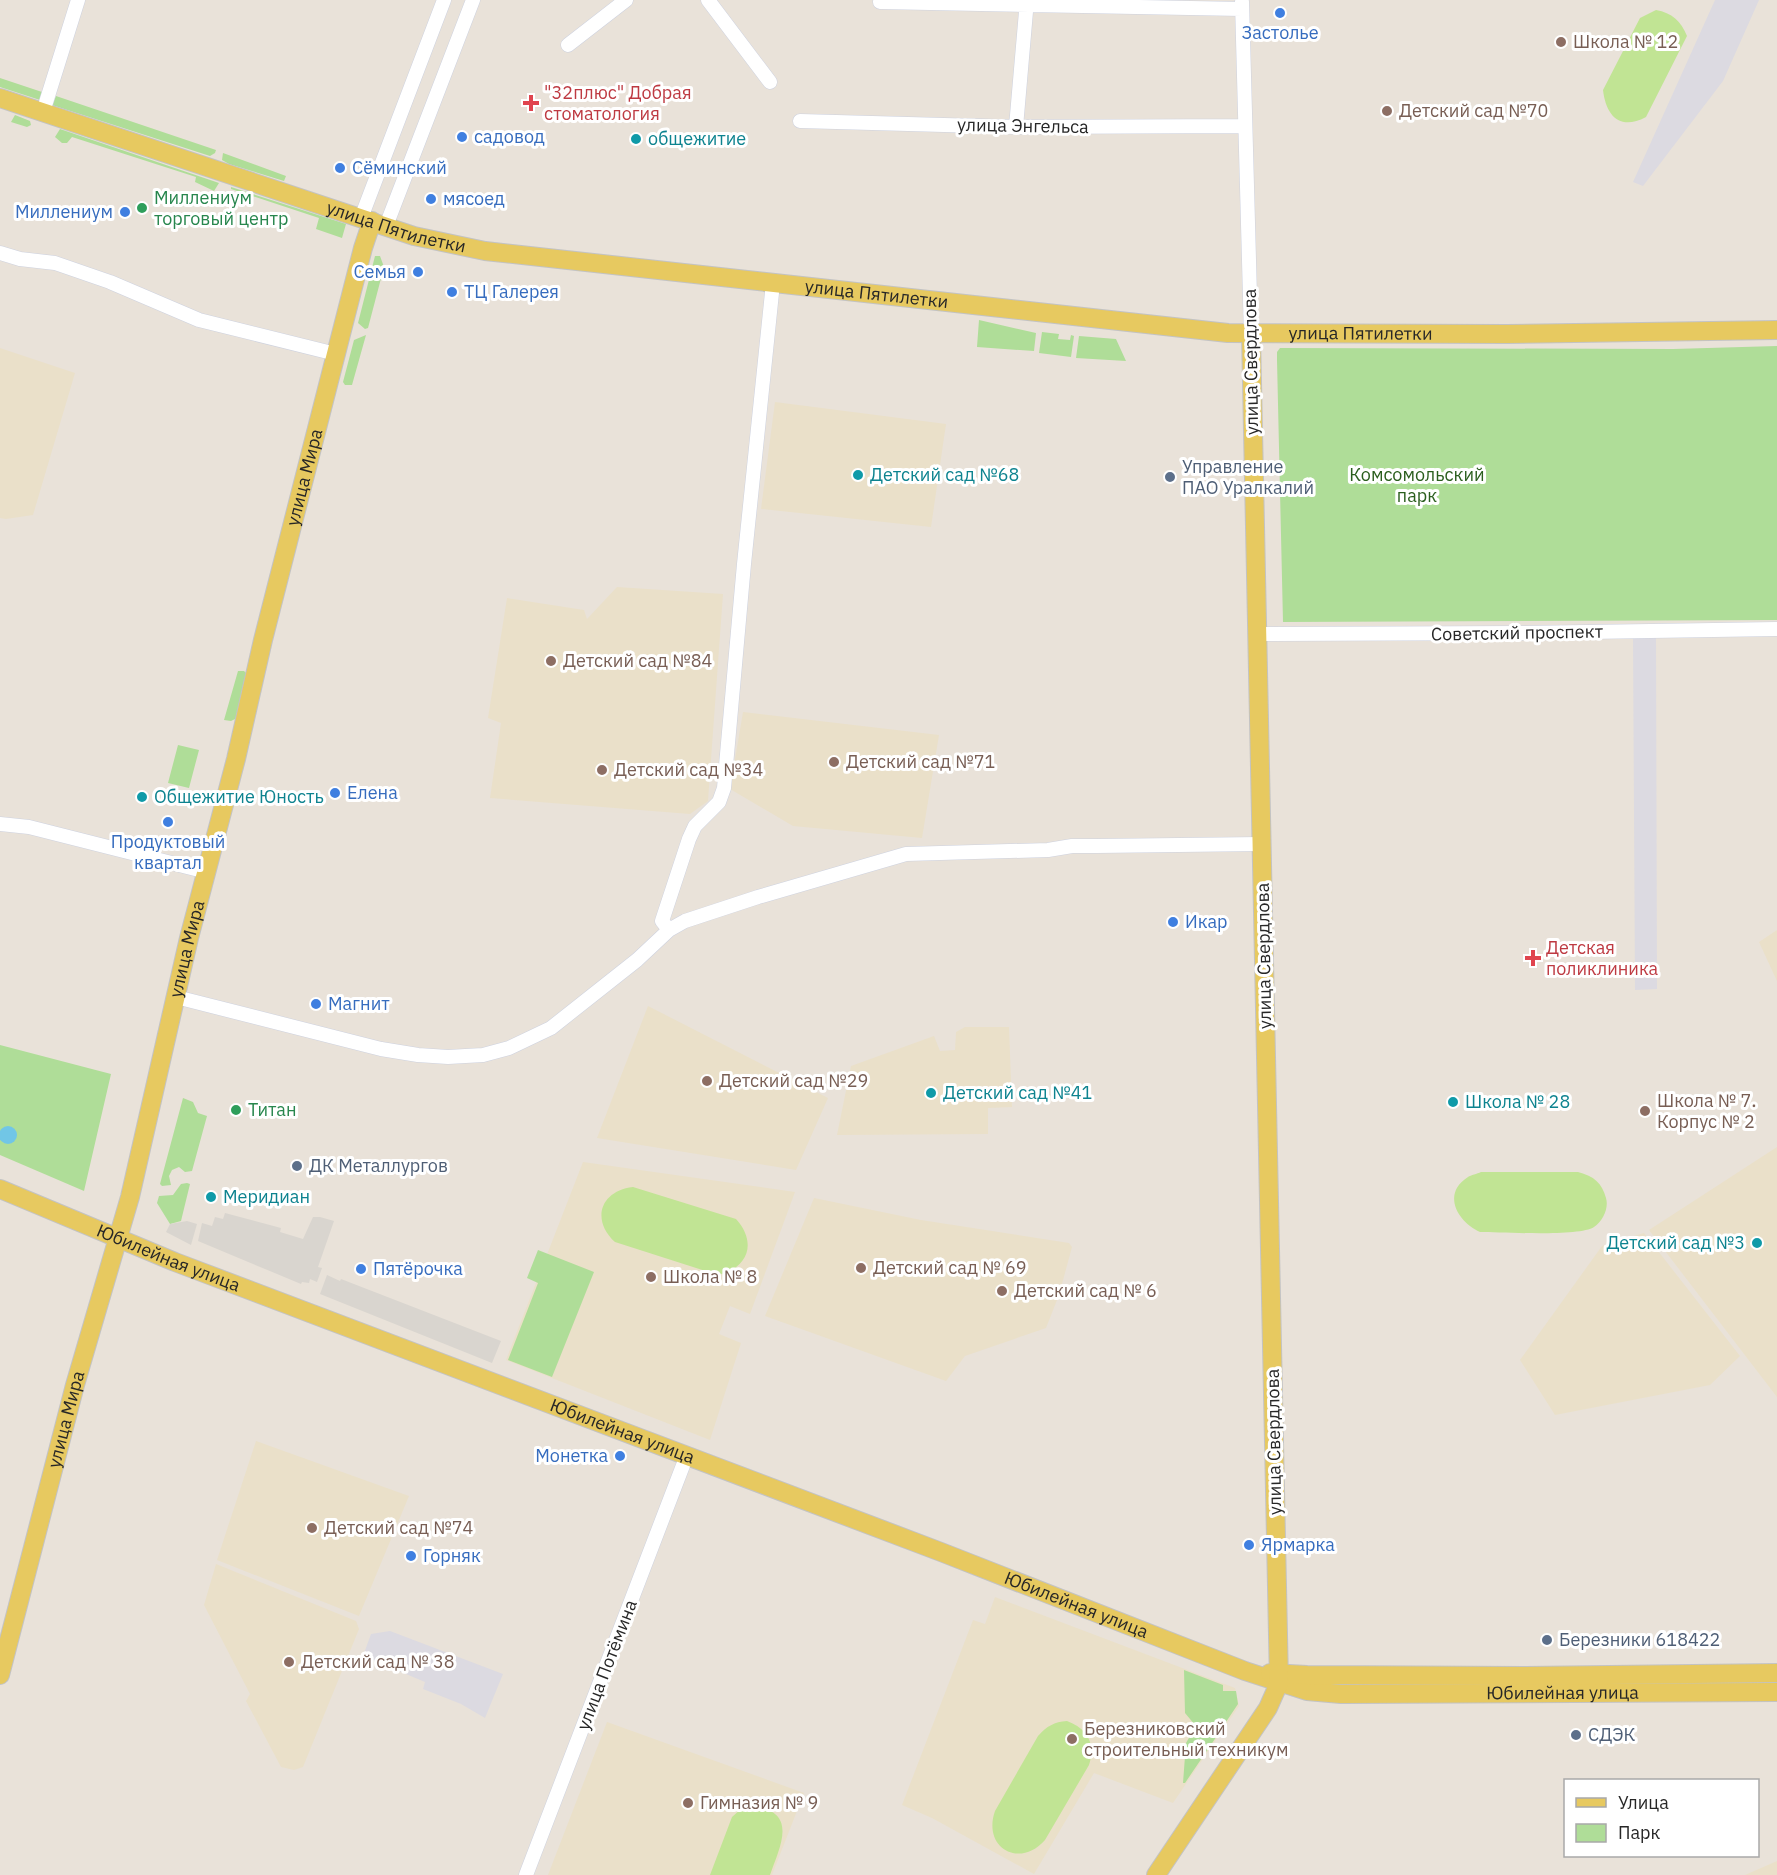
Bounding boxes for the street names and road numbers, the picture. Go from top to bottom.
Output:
street label: улица Энгельса [957,113,1089,138]
street label: улица Пятилетки [324,196,468,258]
street label: улица Пятилетки [804,274,950,313]
street label: улица Свердлова [1238,288,1263,435]
street label: улица Пятилетки [1288,321,1433,345]
street label: улица Мира [281,426,328,528]
street label: Советский проспект [1431,619,1604,645]
street label: улица Свердлова [1251,882,1276,1029]
street label: улица Мира [164,897,210,1000]
street label: Юбилейная улица [93,1219,244,1297]
street label: улица Мира [42,1368,90,1470]
street label: улица Свердлова [1261,1368,1286,1515]
street label: Юбилейная улица [547,1393,698,1469]
street label: Юбилейная улица [1001,1566,1152,1643]
street label: улица Потёмина [571,1596,642,1733]
street label: Юбилейная улица [1486,1681,1639,1704]

